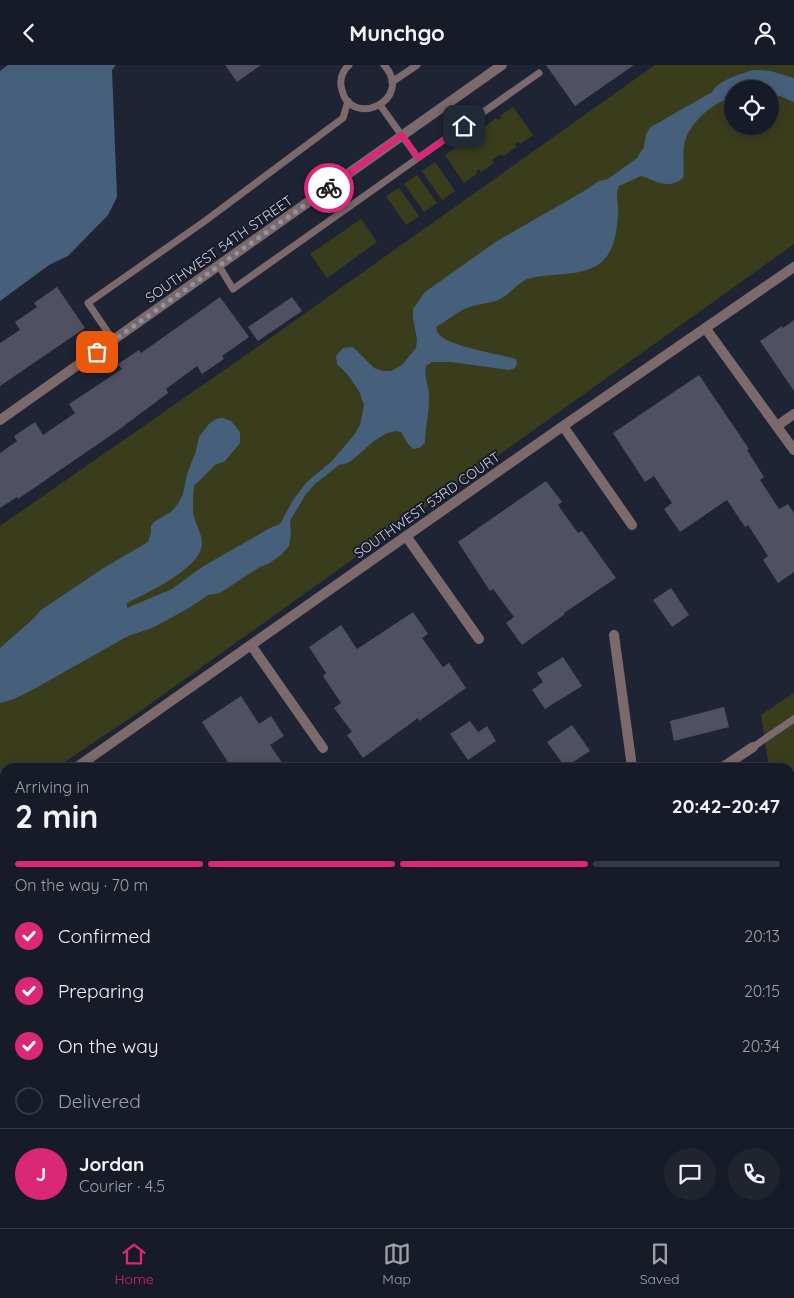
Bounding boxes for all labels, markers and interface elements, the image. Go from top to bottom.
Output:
icon: back [15,19,43,47]
text: Munchgo [349,19,445,47]
icon: person [751,19,779,47]
map controls [724,80,779,135]
button: locate [724,80,779,135]
pin [443,105,485,147]
icon: home [450,112,478,140]
courier [304,163,354,213]
icon: bike [315,174,343,202]
street label: SOUTHWEST 54TH STREET [142,191,296,307]
pin [76,331,118,373]
icon: bag [83,338,111,366]
street label: SOUTHWEST 53RD COURT [350,448,504,562]
text: Arriving in [15,777,89,797]
text: 20:42–20:47 [672,794,780,818]
text: 2 min [15,796,98,836]
text: On the way · 70 m [15,875,148,895]
icon: check [15,922,43,950]
text: Confirmed [58,924,151,948]
text: 20:13 [744,926,780,946]
icon: check [15,977,43,1005]
text: Preparing [58,979,144,1003]
text: 20:15 [744,981,780,1001]
icon: check [15,1032,43,1060]
text: On the way [58,1034,159,1058]
text: 20:34 [742,1036,780,1056]
text: Delivered [58,1089,141,1113]
button: chat [664,1148,716,1200]
button: phone [728,1148,780,1200]
text: Jordan [79,1152,144,1176]
text: J [36,1162,46,1186]
text: Courier · 4.5 [79,1176,165,1196]
tab: Home [114,1240,154,1288]
tab: Map [382,1240,411,1288]
tab: Saved [640,1240,680,1288]

